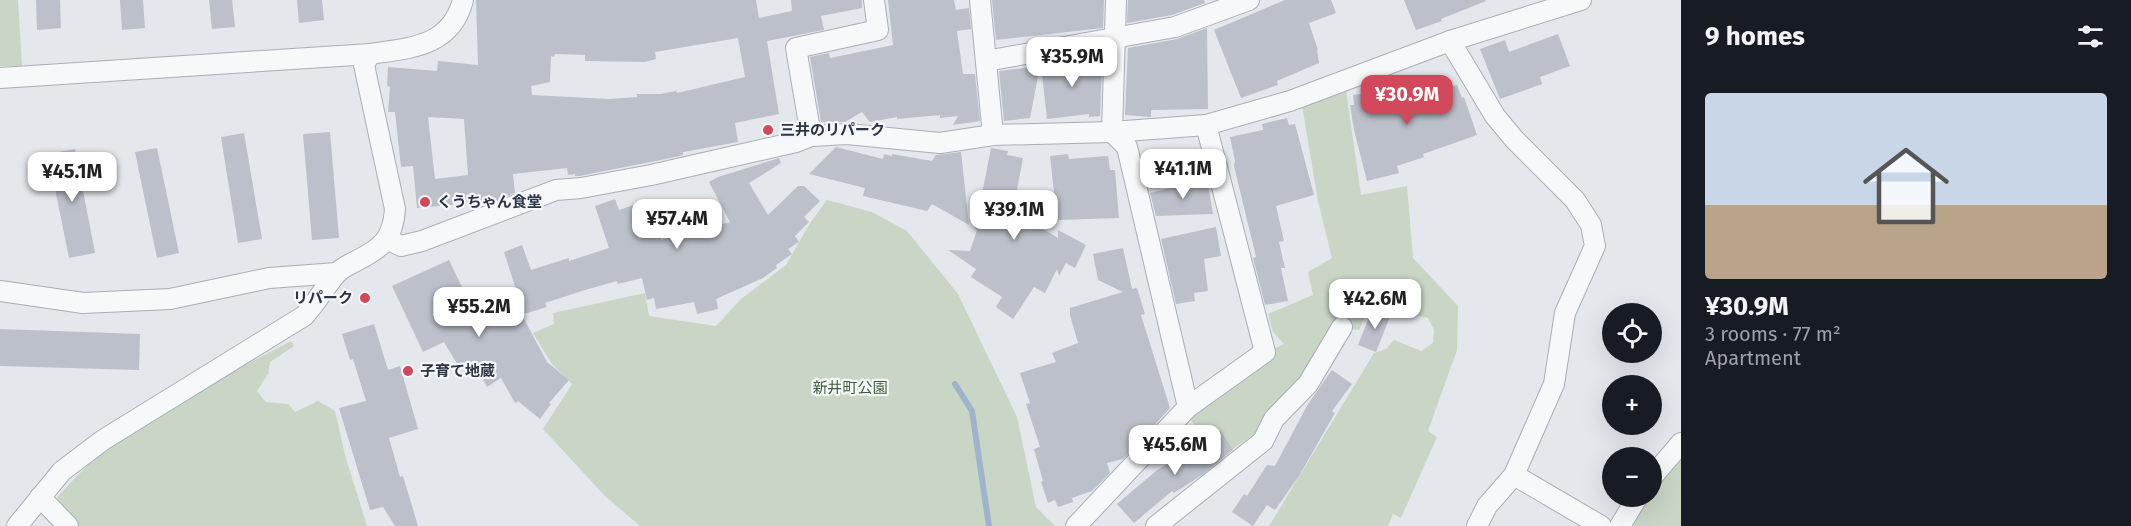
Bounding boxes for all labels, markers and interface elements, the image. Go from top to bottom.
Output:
icon: filters [2074,20,2107,53]
text: 9 homes [1705,21,1805,52]
pin: ¥35.9M [1023,37,1121,88]
text: ¥35.9M [1040,44,1104,68]
pin: ¥30.9M [1358,75,1456,126]
text: ¥30.9M [1375,82,1439,106]
place label: 三井のリパーク [780,121,885,139]
marker: 三井のリパーク [761,123,775,137]
icon: home [1852,132,1960,240]
pin: ¥41.1M [1134,149,1232,200]
pin: ¥45.1M [23,152,121,203]
text: ¥41.1M [1154,156,1212,180]
text: ¥45.1M [42,159,102,183]
pin: ¥39.1M [965,190,1063,241]
place label: くうちゃん食堂 [437,193,542,211]
marker: くうちゃん食堂 [418,195,432,209]
text: ¥39.1M [984,197,1044,221]
pin: ¥57.4M [628,199,726,250]
text: ¥57.4M [646,206,708,230]
pin: ¥42.6M [1326,279,1424,330]
text: ¥42.6M [1343,286,1407,310]
pin: ¥55.2M [430,287,528,338]
place label: リパーク [293,289,353,307]
marker: リパーク [358,291,372,305]
text: ¥30.9M [1705,291,1789,322]
text: ¥55.2M [447,294,511,318]
map controls [1602,303,1662,507]
button: locate [1602,303,1662,363]
text: 3 rooms · 77 m² [1705,322,1841,346]
text: Apartment [1705,346,1801,370]
place label: 子育て地蔵 [420,362,495,380]
marker: 子育て地蔵 [401,364,415,378]
button: + [1602,375,1662,435]
park label: 新井町公園 [812,379,888,397]
pin: ¥45.6M [1126,425,1224,476]
text: ¥45.6M [1143,432,1207,456]
button: − [1602,447,1662,507]

